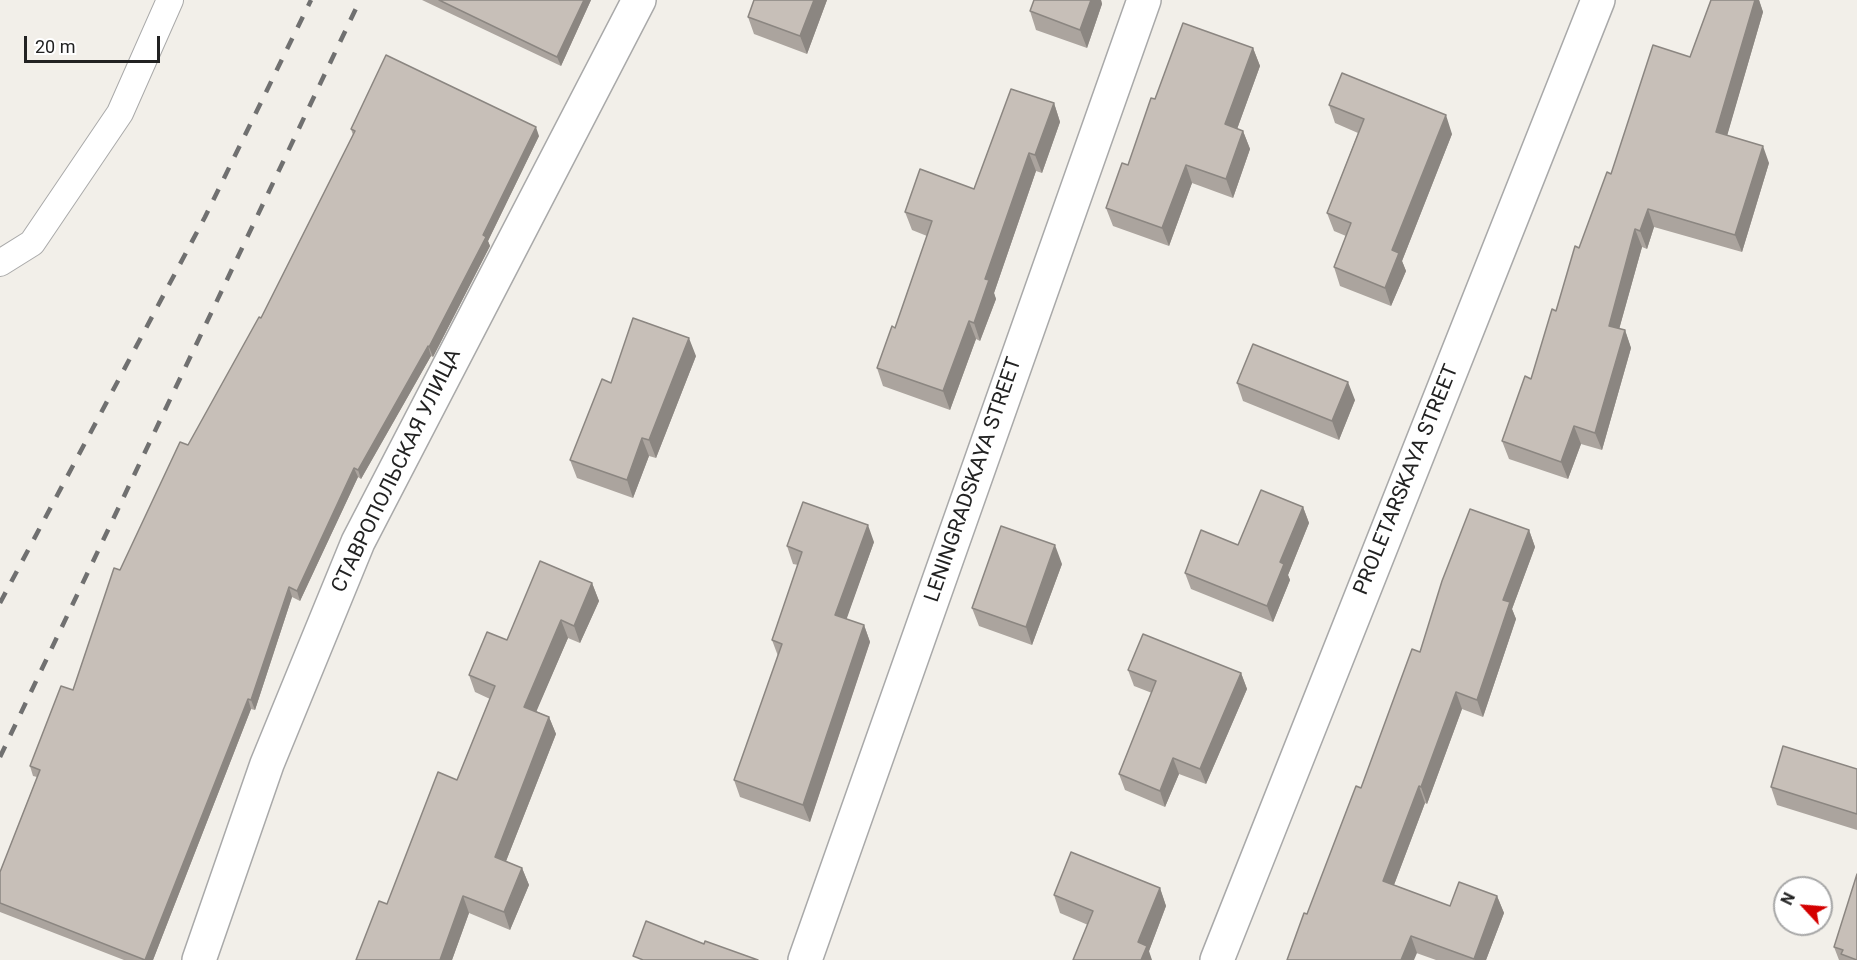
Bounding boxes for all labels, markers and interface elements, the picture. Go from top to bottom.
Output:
scale bar [27,24,164,62]
text: 20 m [35,36,75,57]
street label: СТАВРОПОЛЬСКАЯ УЛИЦА [327,345,467,597]
street label: LENINGRADSKAYA STREET [920,354,1028,606]
street label: PROLETARSKAYA STREET [1349,361,1465,599]
north arrow [1773,876,1833,936]
text: N [1777,890,1799,908]

